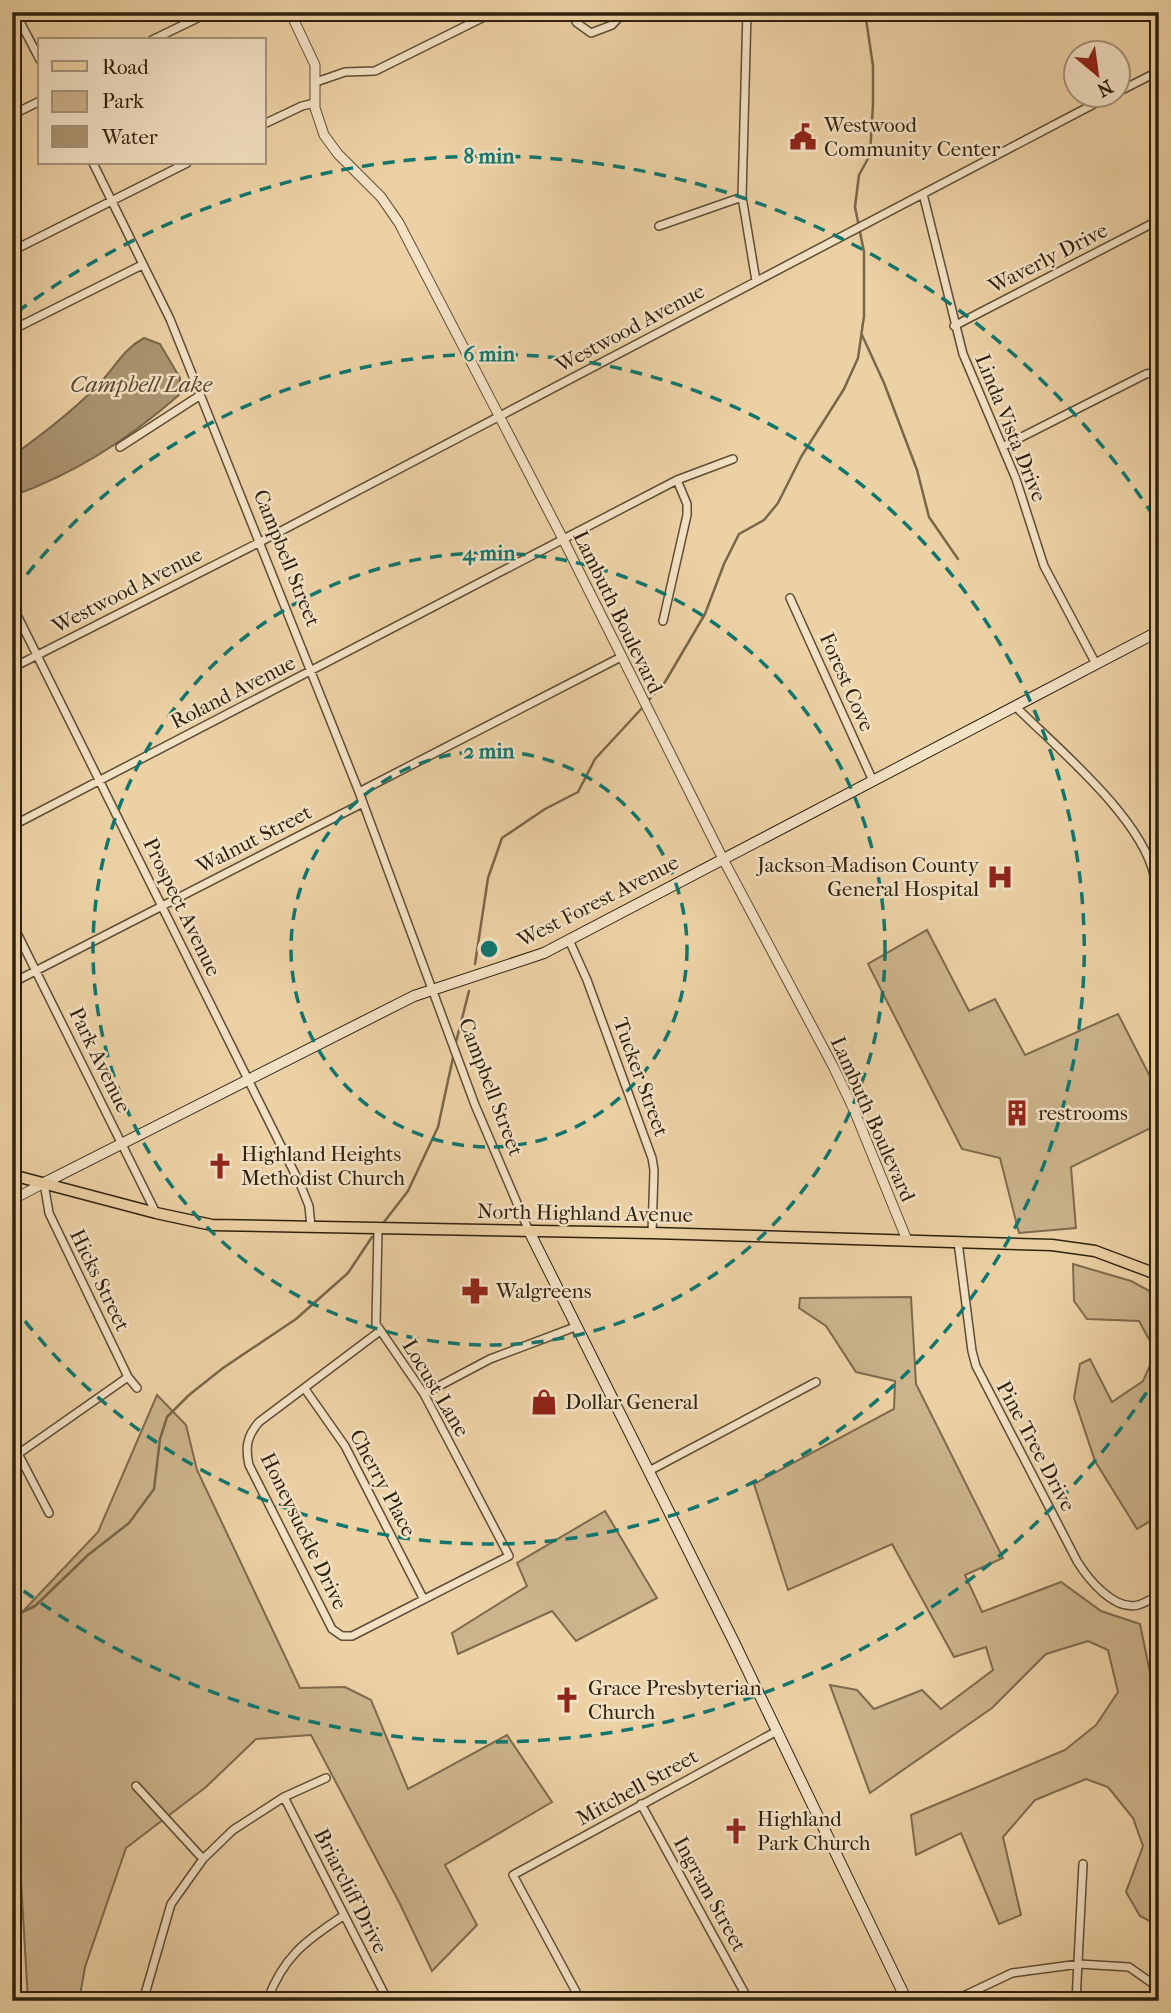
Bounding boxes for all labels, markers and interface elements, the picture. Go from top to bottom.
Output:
legend [38,38,266,164]
north arrow [1062,38,1132,108]
text: Road [102,55,149,79]
text: N [1093,75,1116,101]
text: Park [102,89,144,113]
place label: Westwood Community Center [823,113,1000,161]
public building icon: Westwood Community Center [788,122,818,152]
text: Water [101,125,158,149]
text: 8 min [464,144,515,168]
street label: Waverly Drive [984,218,1111,299]
street label: Westwood Avenue [551,279,709,378]
text: 6 min [463,342,516,366]
street label: Linda Vista Drive [970,351,1052,505]
water label: Campbell Lake [70,371,213,398]
street label: Campbell Street [249,486,326,630]
street label: Lambuth Boulevard [568,527,668,698]
text: 4 min [462,541,516,566]
street label: Westwood Avenue [47,542,206,639]
street label: Forest Cove [815,629,879,735]
street label: Roland Avenue [167,650,299,734]
text: 2 min [463,739,515,763]
street label: Walnut Street [192,800,316,879]
street label: Prospect Avenue [138,834,226,980]
street label: West Forest Avenue [512,850,683,952]
place label: Jackson-Madison County General Hospital [755,853,980,901]
hospital icon: Jackson-Madison County General Hospital [985,862,1015,892]
centre of rings [477,937,501,961]
street label: Park Avenue [64,1003,136,1117]
street label: Tucker Street [608,1014,674,1140]
street label: Campbell Street [454,1015,528,1160]
street label: Lambuth Boulevard [826,1033,920,1206]
building icon: restrooms [1002,1098,1032,1128]
place label: restrooms [1038,1101,1128,1125]
place label: Highland Heights Methodist Church [241,1142,405,1190]
church icon: Highland Heights Methodist Church [205,1151,235,1181]
street label: North Highland Avenue [477,1199,693,1227]
street label: Hicks Street [65,1225,135,1335]
pharmacy icon: Walgreens [460,1276,490,1306]
place label: Walgreens [495,1279,592,1303]
street label: Locust Lane [398,1335,474,1441]
street label: Pine Tree Drive [992,1377,1080,1515]
shop icon: Dollar General [529,1387,559,1417]
place label: Dollar General [565,1390,699,1414]
street label: Cherry Place [345,1425,421,1541]
street label: Honeysuckle Drive [256,1449,352,1613]
place label: Grace Presbyterian Church [588,1676,762,1724]
church icon: Grace Presbyterian Church [552,1685,582,1715]
street label: Mitchell Street [572,1743,703,1830]
place label: Highland Park Church [757,1807,871,1855]
church icon: Highland Park Church [721,1816,751,1846]
street label: Briarcliff Drive [309,1825,393,1957]
street label: Ingram Street [669,1832,752,1956]

